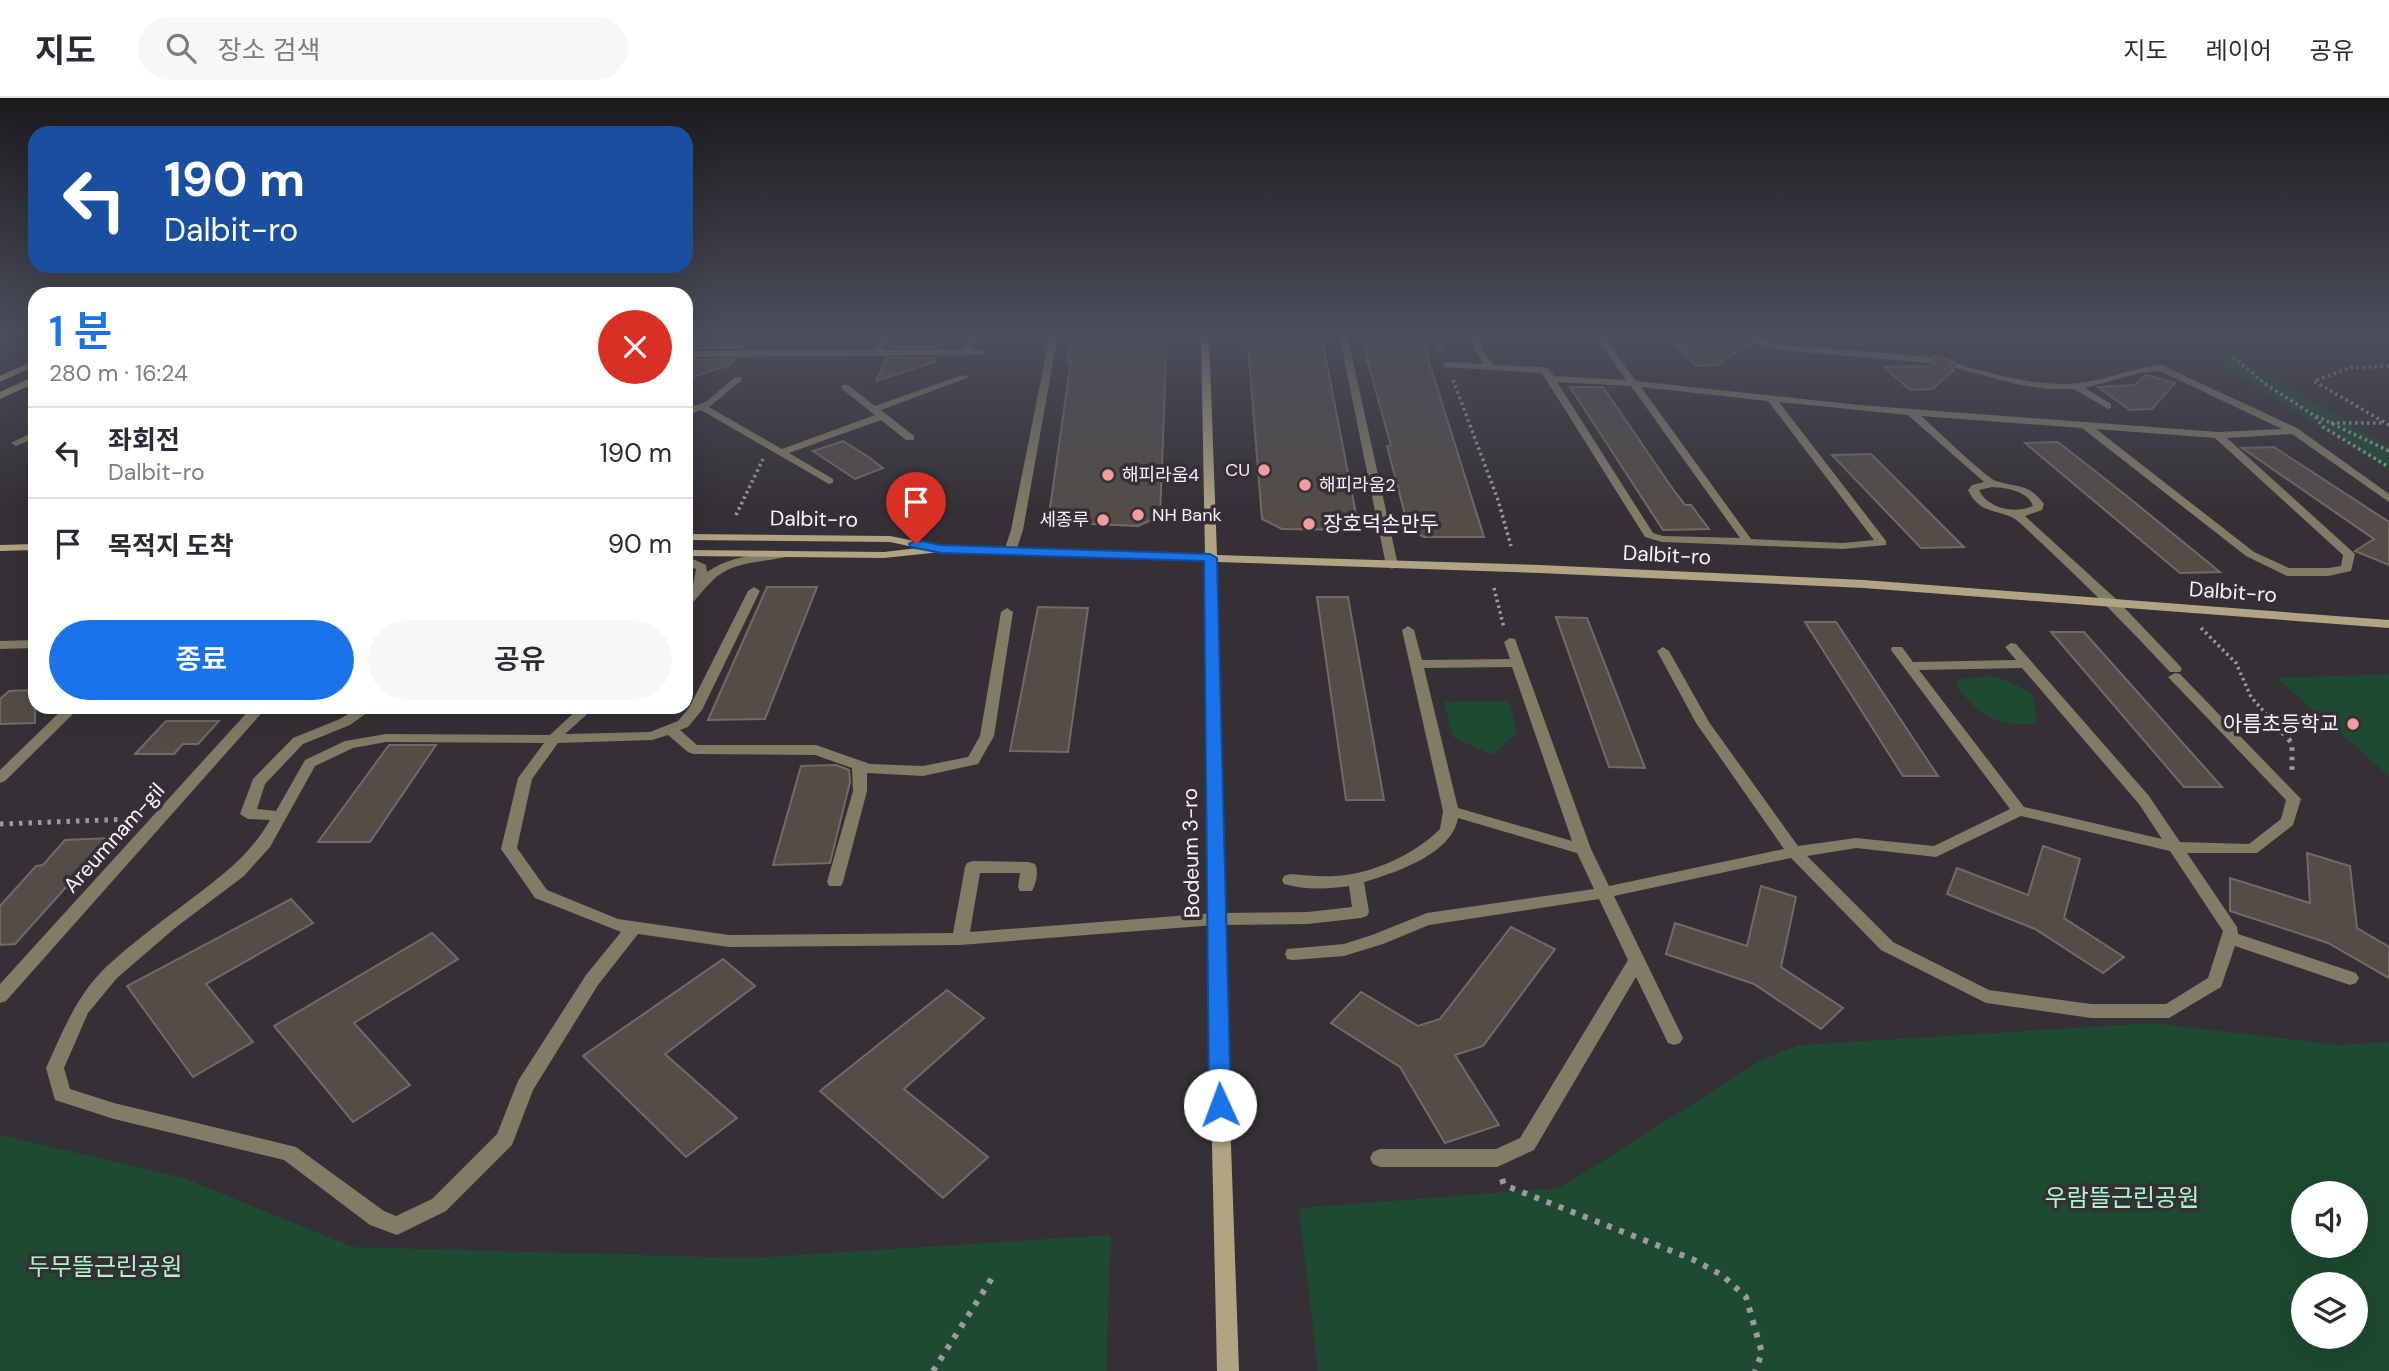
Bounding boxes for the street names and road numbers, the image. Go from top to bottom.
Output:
street label: Dalbit-ro [770,504,858,534]
street label: Dalbit-ro [1622,539,1712,571]
street label: Dalbit-ro [2188,575,2278,609]
street label: Areumnam-gil [57,777,171,899]
street label: Bodeum 3-ro [1176,788,1206,918]

